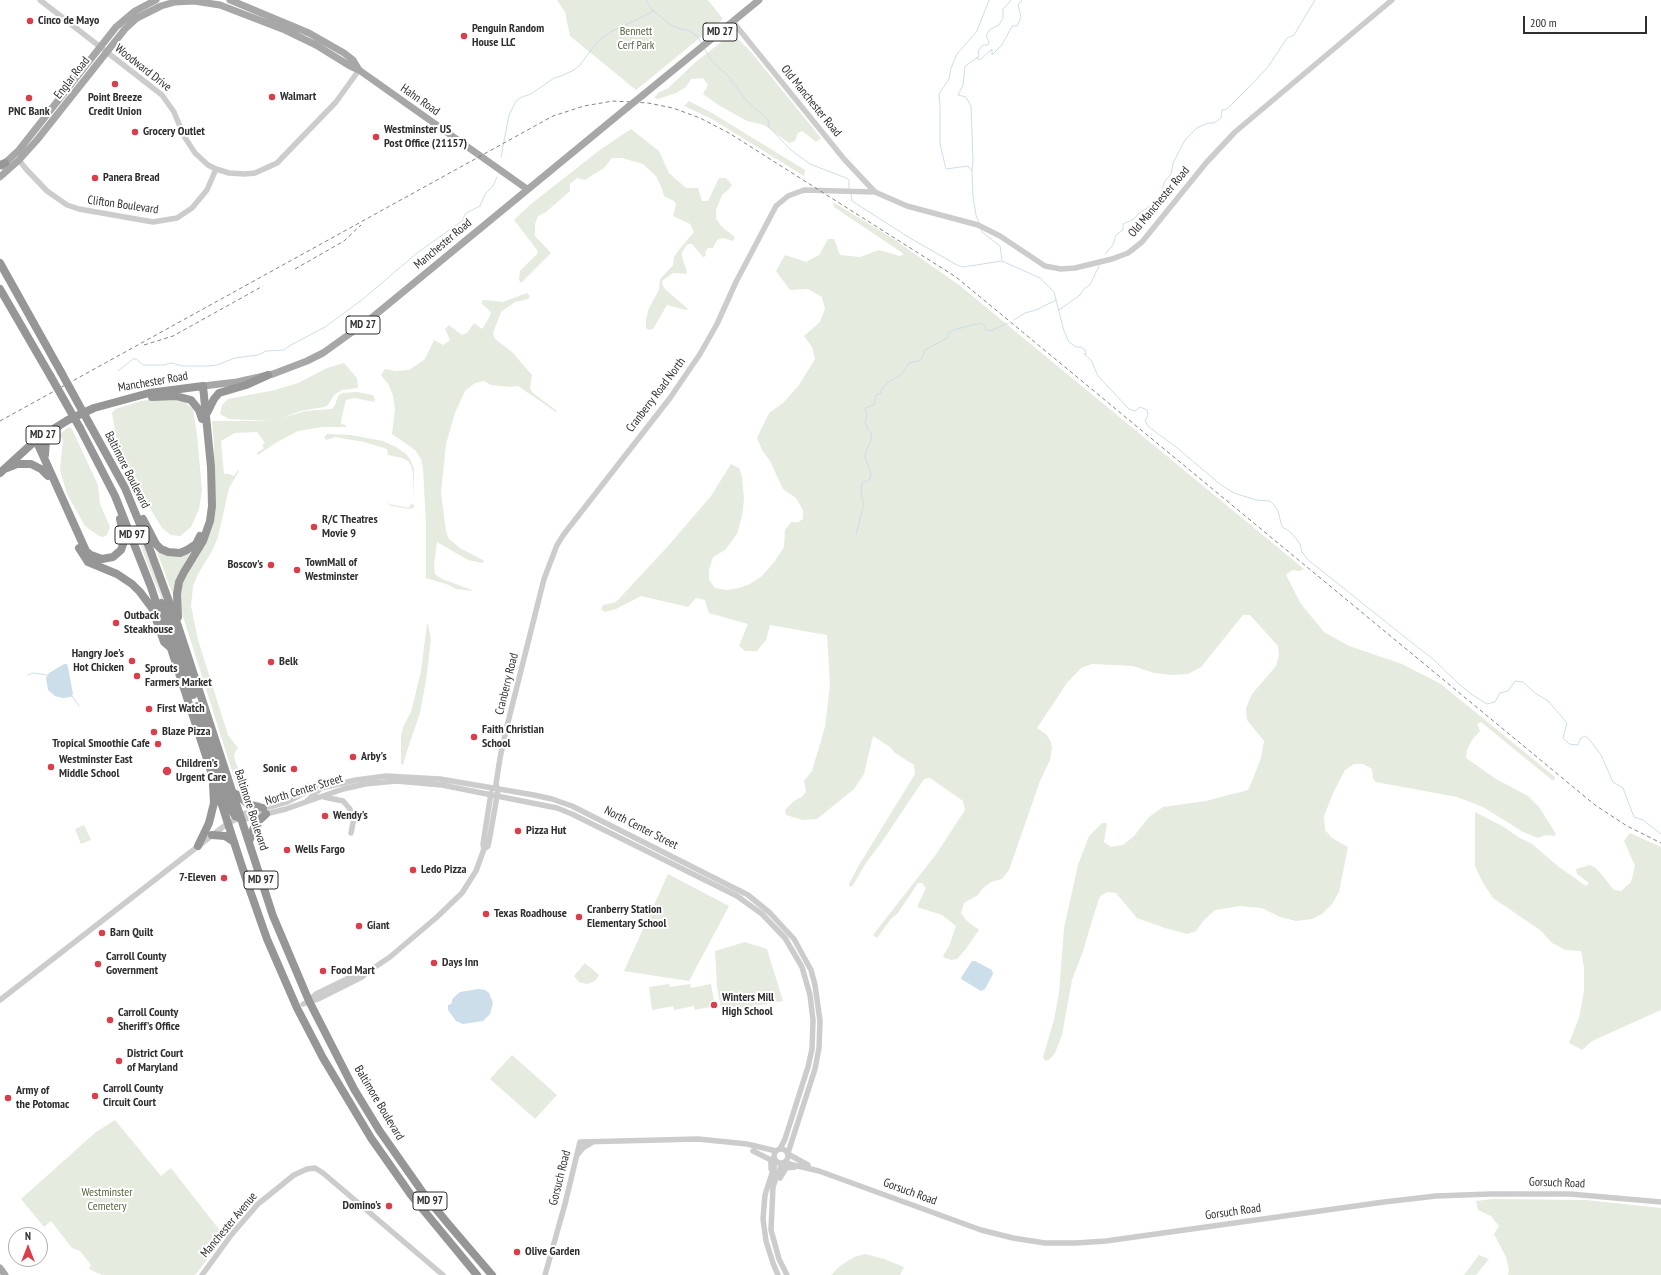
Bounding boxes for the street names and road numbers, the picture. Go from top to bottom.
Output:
road number: MD 27 [703,23,737,41]
street label: Woodward Drive [112,41,174,95]
street label: Englar Road [51,54,93,102]
street label: Old Manchester Road [778,62,844,140]
street label: Hahn Road [398,81,442,119]
street label: Old Manchester Road [1125,164,1193,240]
street label: Clifton Boulevard [87,193,159,217]
street label: Manchester Road [411,216,475,272]
road number: MD 27 [346,316,380,334]
street label: Cranberry Road North [623,355,689,435]
street label: Manchester Road [117,369,189,395]
road number: MD 27 [26,426,60,444]
street label: Baltimore Boulevard [101,429,153,511]
road number: MD 97 [115,526,149,544]
street label: Cranberry Road [492,652,522,716]
street label: Baltimore Boulevard [231,768,271,852]
street label: North Center Street [263,771,345,809]
street label: North Center Street [602,803,680,853]
road number: MD 97 [244,871,278,889]
street label: Baltimore Boulevard [351,1063,407,1143]
street label: Gorsuch Road [546,1149,574,1207]
street label: Gorsuch Road [1529,1175,1585,1191]
street label: Gorsuch Road [881,1176,939,1208]
street label: Manchester Avenue [198,1189,260,1261]
road number: MD 97 [413,1192,447,1210]
street label: Gorsuch Road [1204,1201,1262,1223]

